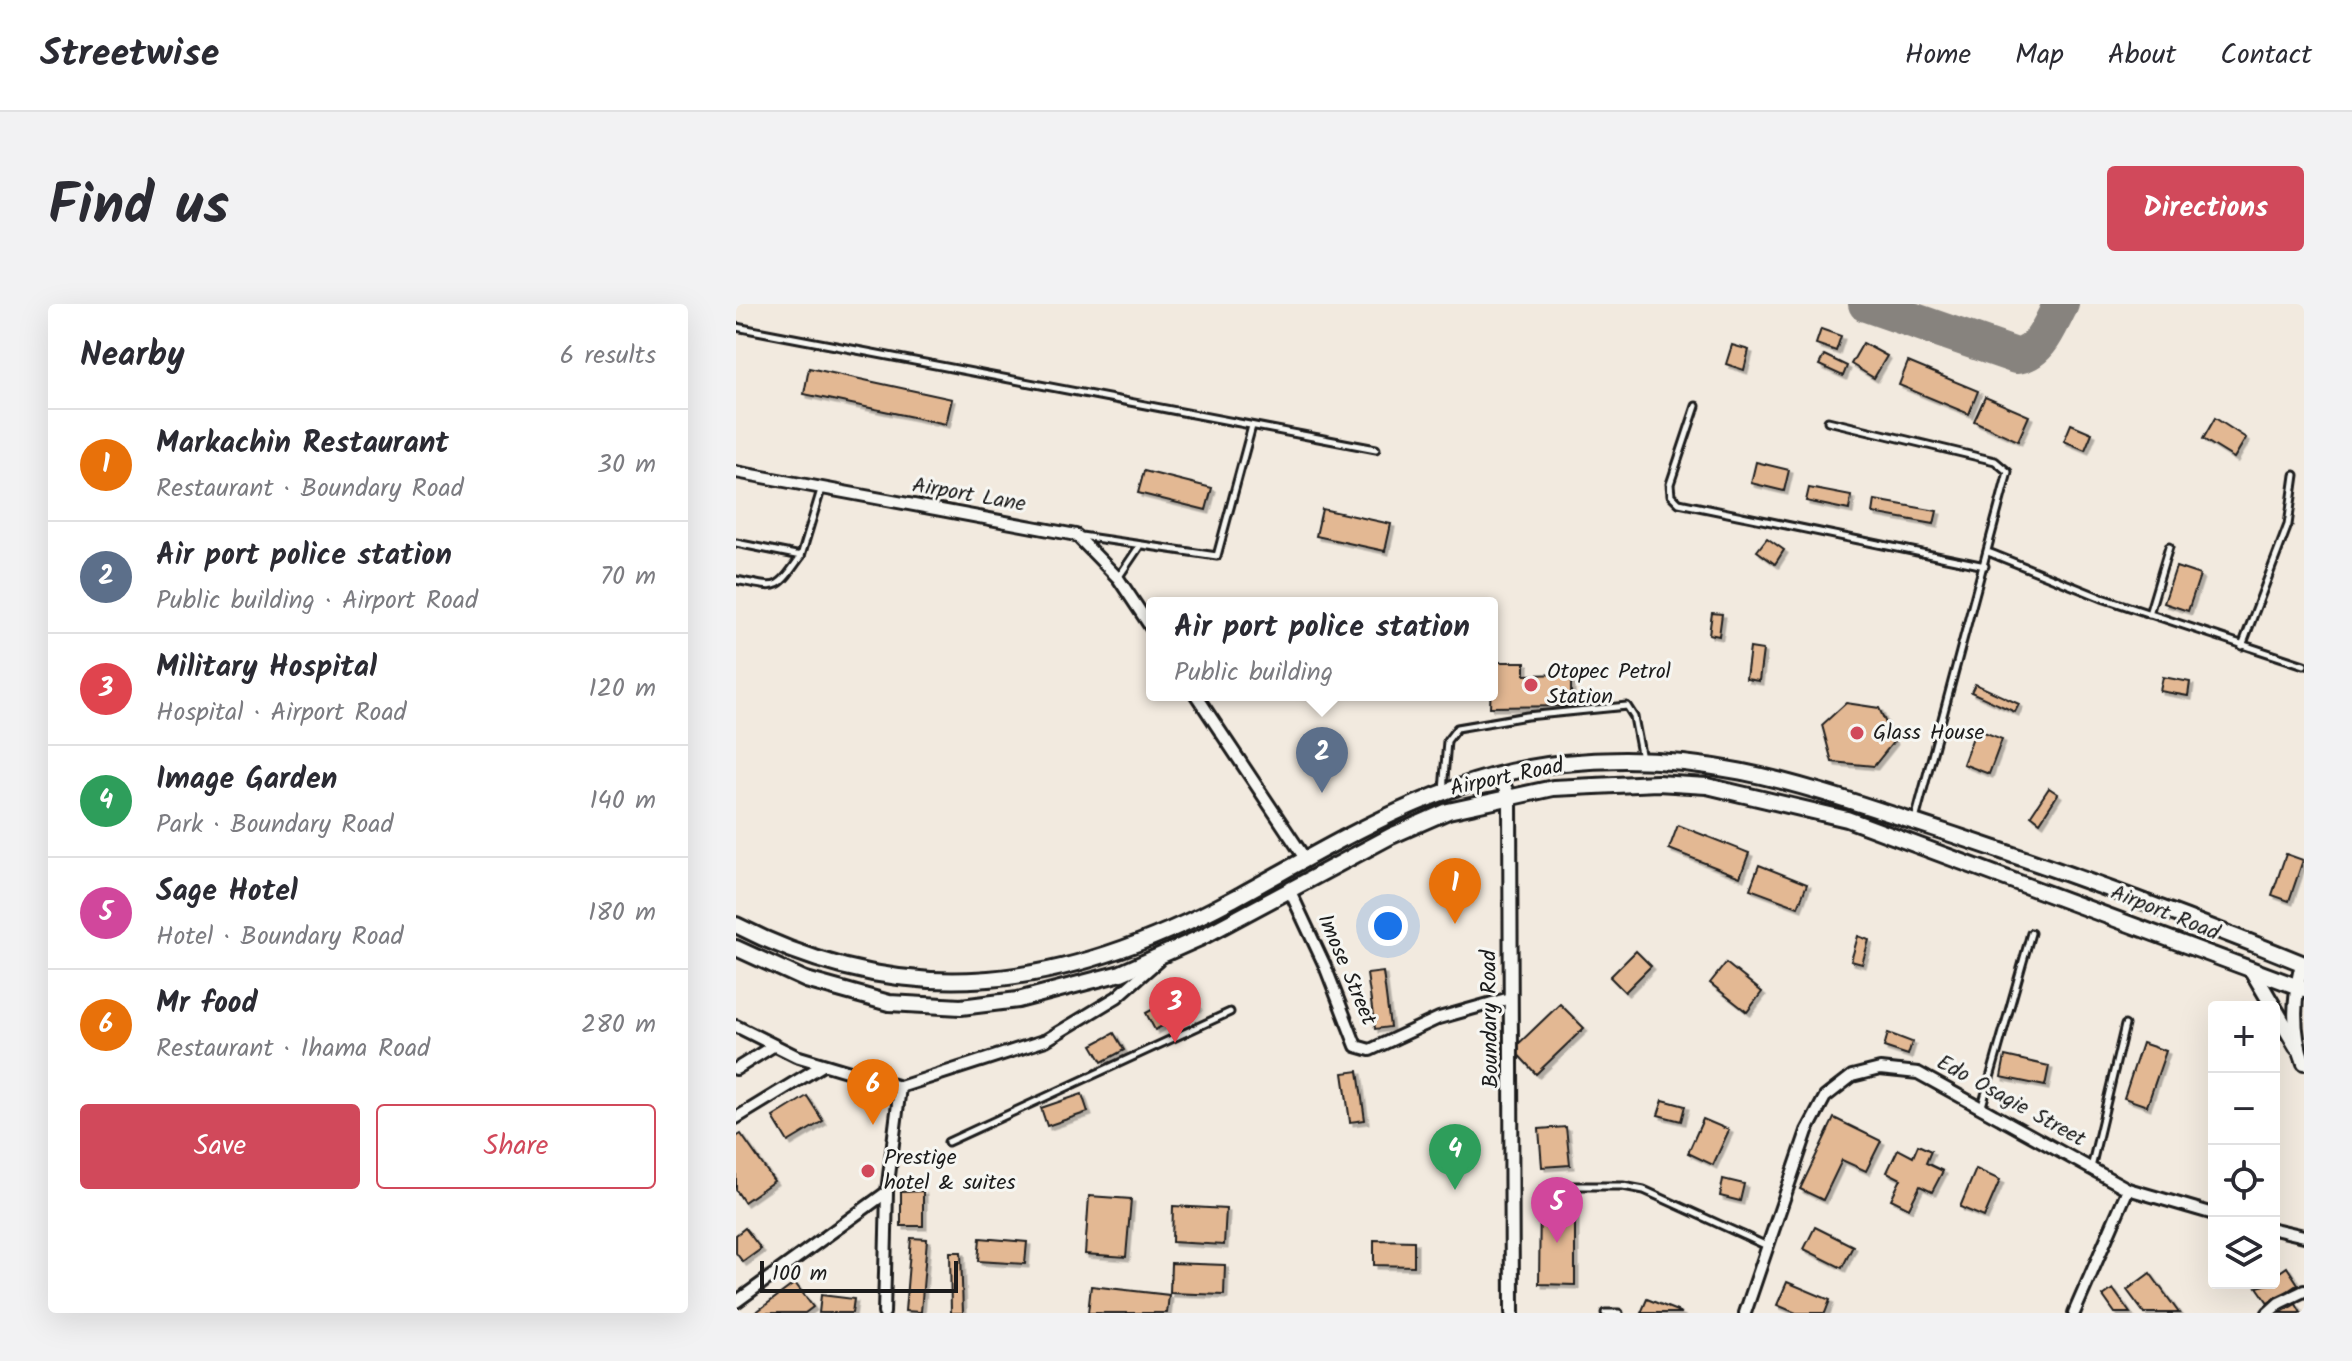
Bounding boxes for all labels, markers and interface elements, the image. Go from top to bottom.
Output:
text: Streetwise [40,25,219,85]
text: Home [1905,33,1971,78]
text: Map [2015,33,2064,78]
text: About [2108,33,2176,78]
text: Contact [2220,33,2312,78]
text: Find us [48,163,229,253]
button: Directions [2107,166,2304,251]
text: Nearby [80,329,185,383]
text: 6 results [560,335,656,377]
text: Markachin Restaurant [156,420,449,468]
text: 1 [102,444,110,486]
text: 30 m [597,444,656,486]
text: Restaurant · Boundary Road [156,468,464,510]
street label: Airport Lane [909,468,1029,522]
text: Air port police station [156,532,452,580]
text: 2 [98,556,114,598]
text: 70 m [600,556,656,598]
text: Public building · Airport Road [156,580,478,622]
popup [1146,597,1498,701]
text: Air port police station [1174,604,1470,652]
text: Military Hospital [156,644,377,692]
text: Public building [1174,652,1333,694]
place label: Otopec Petrol Station [1547,655,1672,715]
text: 3 [99,668,113,710]
text: 120 m [589,668,656,710]
marker: Otopec Petrol Station [1522,676,1540,694]
text: Hospital · Airport Road [156,692,407,734]
place label: Glass House [1873,716,1984,751]
marker: Glass House [1848,724,1866,742]
pin: 2 [1296,727,1348,793]
street label: Airport Road [1447,749,1568,807]
text: Image Garden [156,756,337,804]
text: 4 [99,780,113,822]
text: 140 m [589,780,656,822]
text: Park · Boundary Road [156,804,393,846]
pin: 1 [1429,858,1481,924]
text: Sage Hotel [156,868,298,916]
street label: Airport Road [2105,875,2226,951]
text: 5 [99,892,113,934]
text: 180 m [588,892,656,934]
your location [1368,906,1408,946]
street label: Imose Street [1307,909,1385,1032]
text: Hotel · Boundary Road [156,916,404,958]
street label: Boundary Road [1472,949,1510,1088]
pin: 3 [1149,977,1201,1043]
text: Mr food [156,980,258,1028]
map controls [2208,1001,2280,1289]
button: + [2208,1001,2280,1073]
text: 6 [99,1004,113,1046]
text: 280 m [581,1004,656,1046]
text: Restaurant · Ihama Road [156,1028,430,1070]
street label: Edo Osagie Street [1930,1045,2093,1157]
pin: 6 [847,1059,899,1125]
button: − [2208,1073,2280,1145]
button: Save [80,1104,360,1189]
button: Share [376,1104,656,1189]
pin: 4 [1429,1124,1481,1190]
place label: Prestige hotel & suites [884,1141,1016,1201]
button: locate [2208,1145,2280,1217]
marker: Prestige hotel & suites [859,1162,877,1180]
pin: 5 [1531,1177,1583,1243]
button: layers [2208,1217,2280,1289]
scale bar [760,1257,958,1293]
text: 100 m [772,1257,827,1292]

